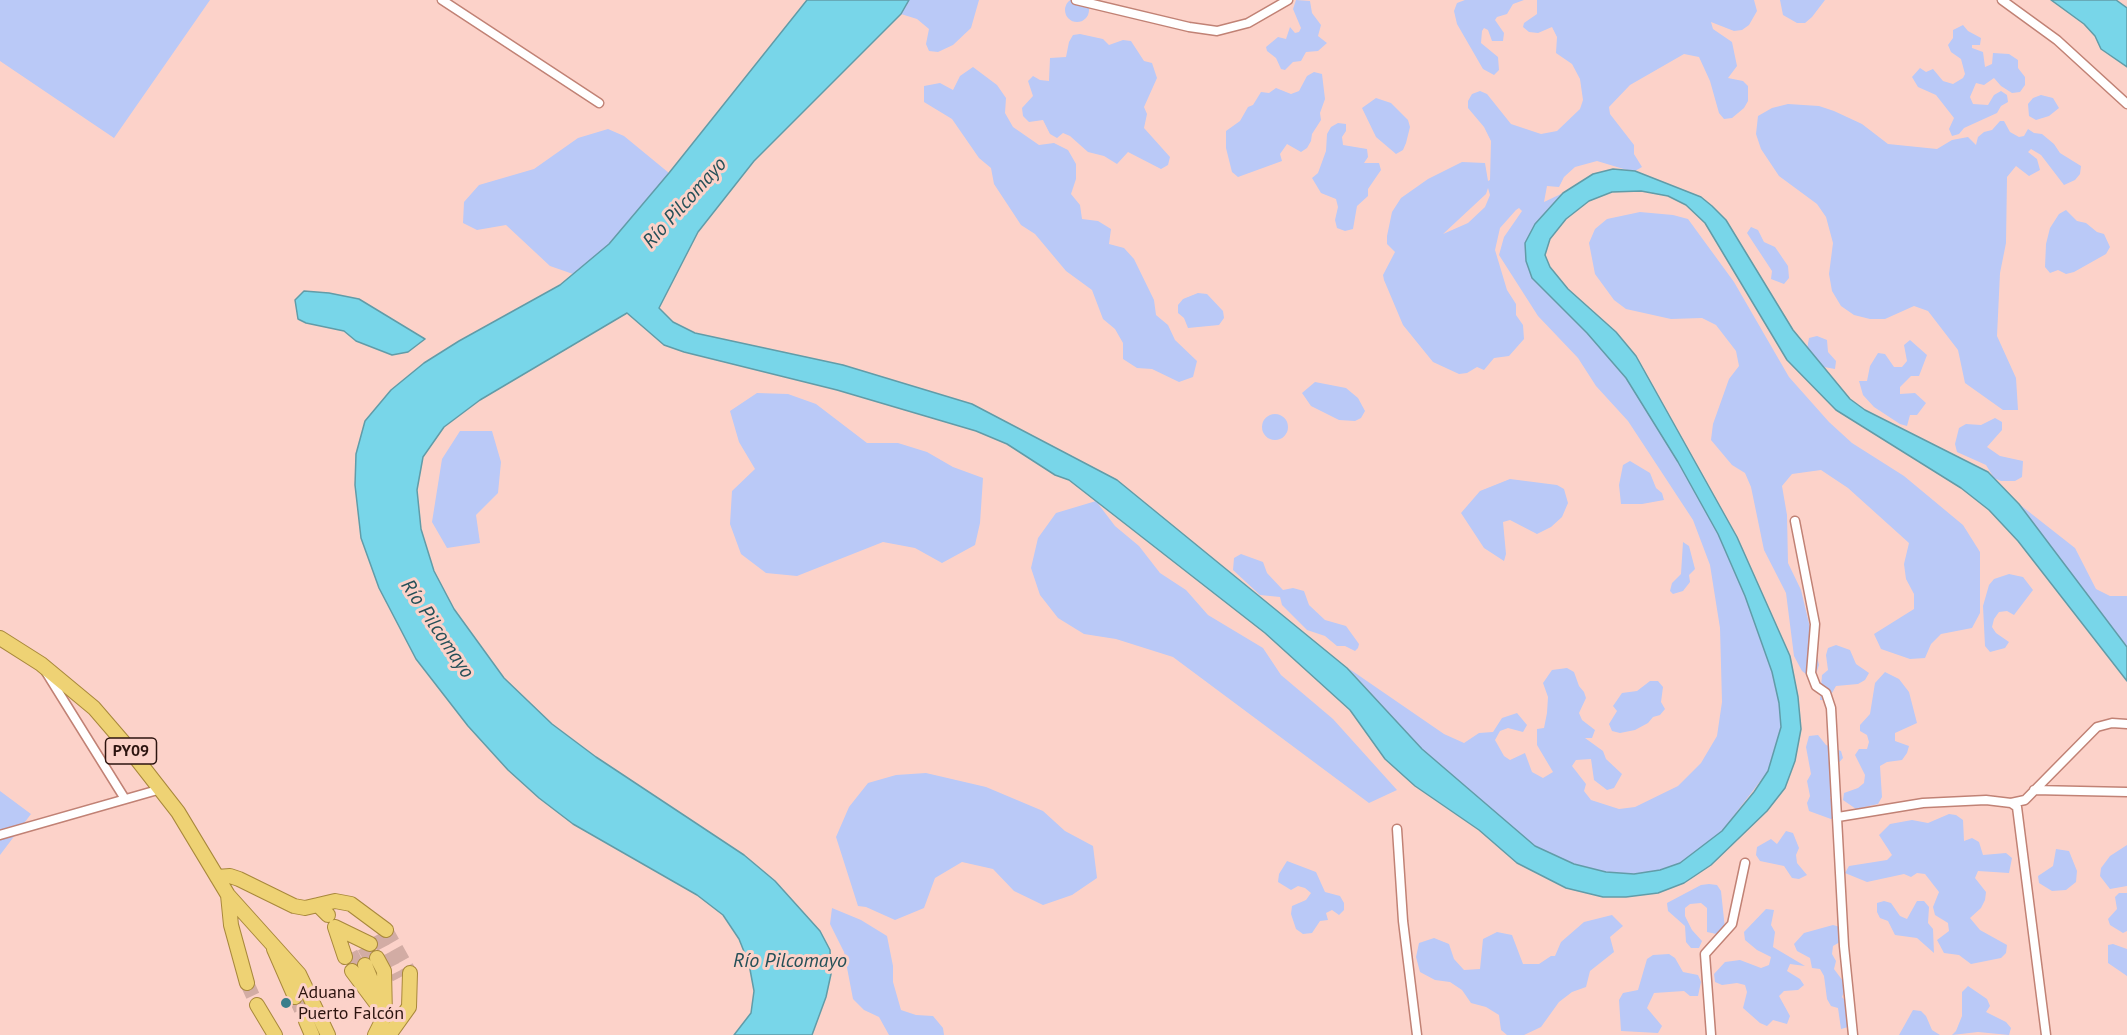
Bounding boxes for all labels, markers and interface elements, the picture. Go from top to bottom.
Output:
water label: Río Pilcomayo [638,153,732,253]
water label: Río Pilcomayo [395,575,479,683]
road number: PY09 [106,738,156,764]
water label: Río Pilcomayo [733,949,847,973]
place label: Aduana Puerto Falcón [298,982,404,1024]
marker: Aduana Puerto Falcón [279,996,293,1010]

